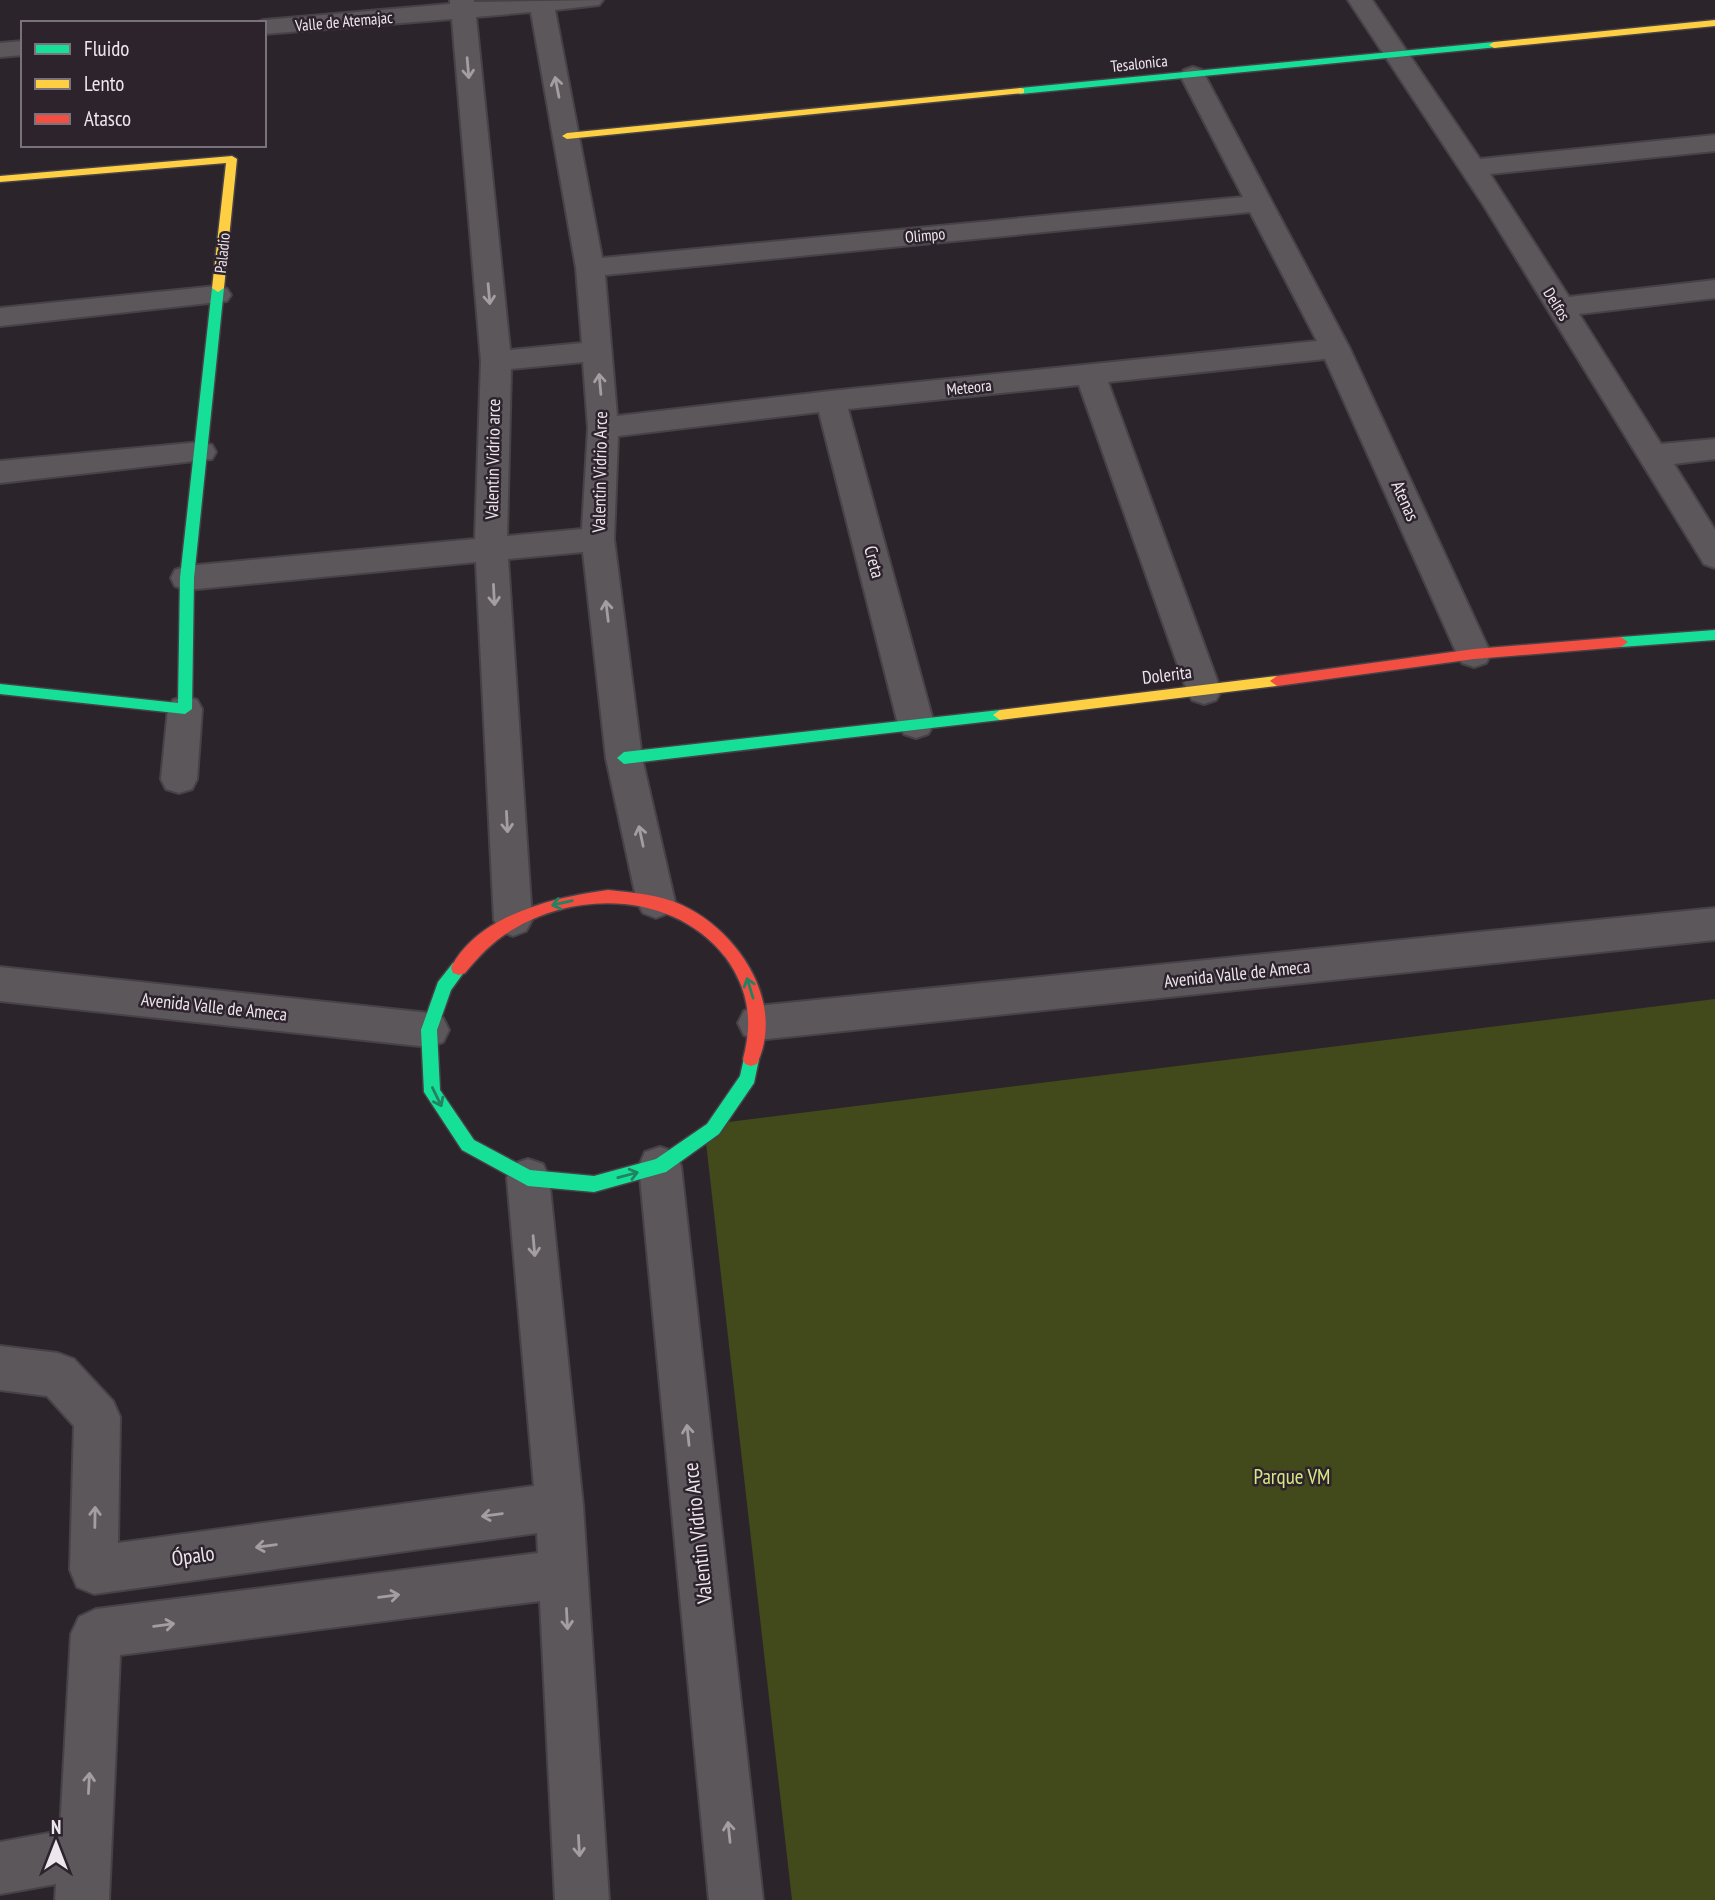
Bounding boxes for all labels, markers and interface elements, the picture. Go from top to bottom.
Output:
street label: Valle de Atemajac [293,7,394,35]
legend [21,21,266,147]
text: Fluido [84,35,129,62]
street label: Tesalonica [1110,50,1168,76]
one-way arrow [462,56,475,79]
text: Lento [84,70,124,97]
one-way arrow [550,76,564,99]
text: Atasco [84,105,131,132]
street label: Olimpo [904,223,946,247]
street label: Paladio [210,232,234,274]
one-way arrow [483,283,496,305]
street label: Delfos [1539,284,1575,324]
one-way arrow [593,374,606,396]
street label: Meteora [945,375,993,399]
street label: Valentin Vidrio arce [480,398,505,520]
street label: Valentin Vidrio Arce [587,411,612,534]
street label: Atenas [1386,477,1424,525]
street label: Creta [859,543,890,581]
one-way arrow [488,583,501,606]
one-way arrow [600,600,613,623]
street label: Dolerita [1141,660,1193,689]
one-way arrow [501,810,514,833]
one-way arrow [634,825,647,848]
one-way arrow [551,896,574,910]
street label: Avenida Valle de Ameca [1163,954,1311,993]
one-way arrow [742,978,755,1000]
street label: Avenida Valle de Ameca [140,987,288,1026]
one-way arrow [431,1086,444,1107]
one-way arrow [616,1168,639,1181]
one-way arrow [528,1234,541,1257]
one-way arrow [681,1424,694,1447]
street label: Valentin Vidrio Arce [677,1461,718,1606]
park label: Parque VM [1254,1463,1330,1490]
one-way arrow [88,1506,101,1529]
one-way arrow [481,1509,504,1522]
street label: Ópalo [170,1539,216,1572]
one-way arrow [255,1540,278,1553]
one-way arrow [377,1590,400,1603]
one-way arrow [560,1607,573,1630]
one-way arrow [152,1619,174,1632]
one-way arrow [82,1772,95,1795]
north arrow [21,1809,91,1879]
text: N [51,1815,61,1839]
one-way arrow [723,1821,736,1844]
one-way arrow [572,1834,585,1857]

